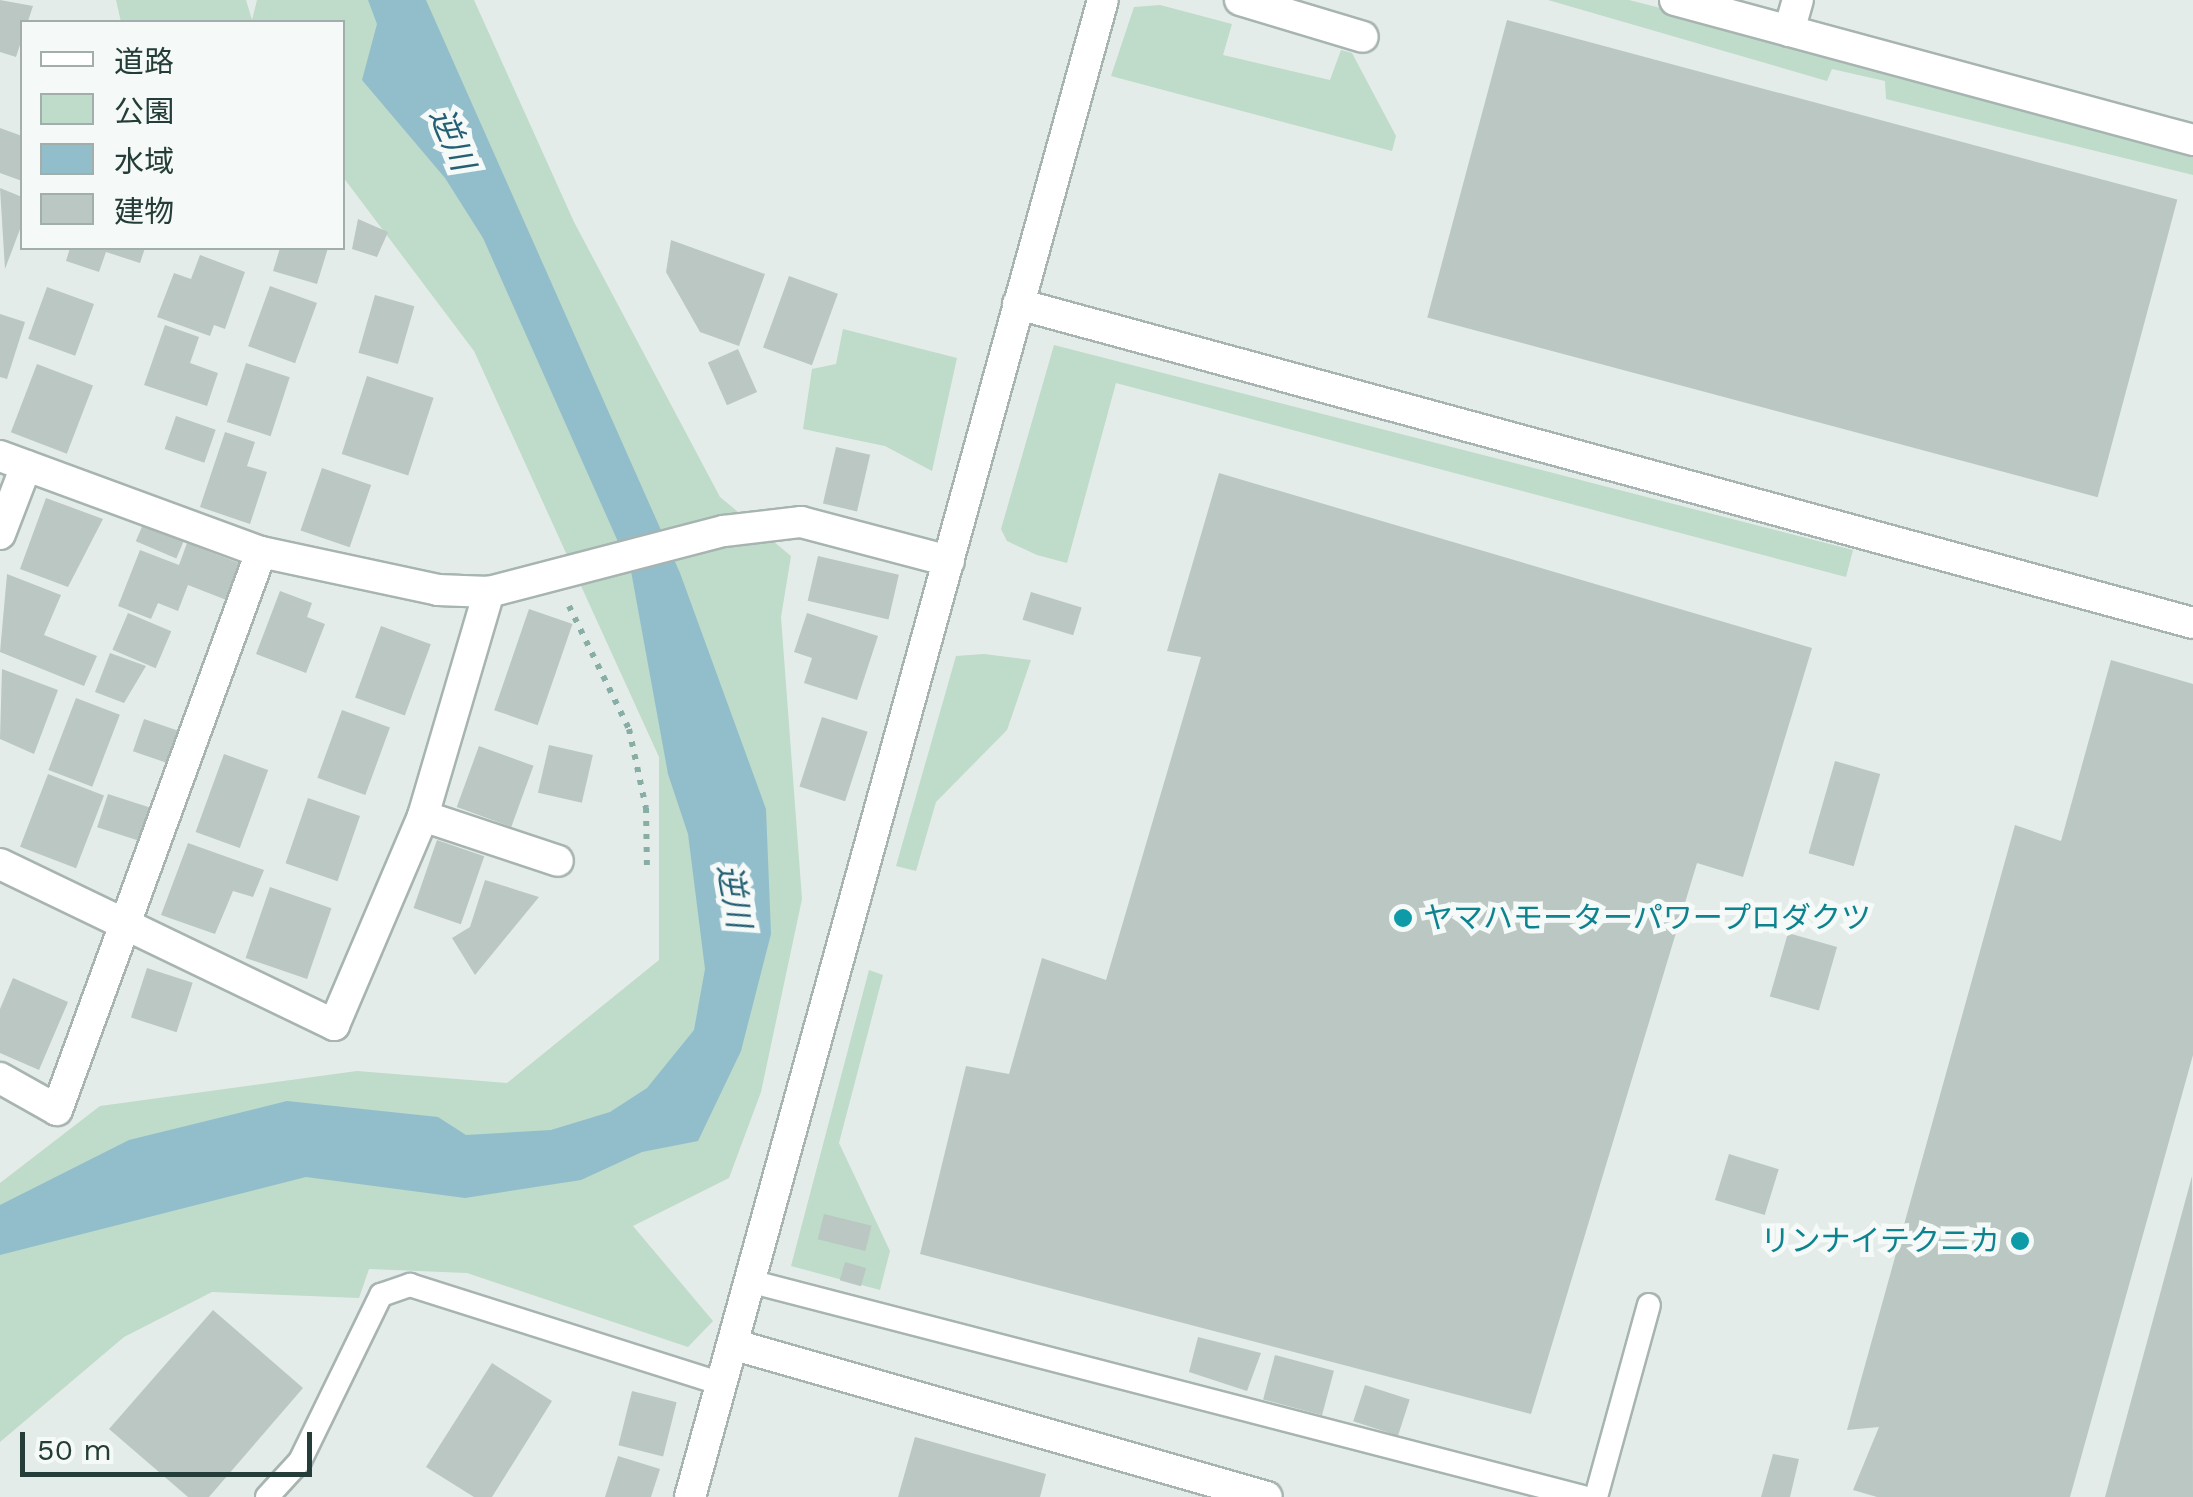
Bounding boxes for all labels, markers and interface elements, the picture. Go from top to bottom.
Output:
legend [20,20,345,250]
text: 道路 [114,44,174,79]
text: 公園 [114,94,174,129]
water label: 逆川 [422,102,482,176]
text: 水域 [114,144,174,179]
text: 建物 [114,194,174,229]
water label: 逆川 [710,861,758,931]
place label: ヤマハモーターパワープロダクツ [1423,900,1873,936]
marker: ヤマハモーターパワープロダクツ [1392,907,1414,929]
place label: リンナイテクニカ [1760,1223,2000,1259]
marker: リンナイテクニカ [2009,1230,2031,1252]
scale bar [25,1412,318,1474]
text: 50 m [37,1432,112,1467]

